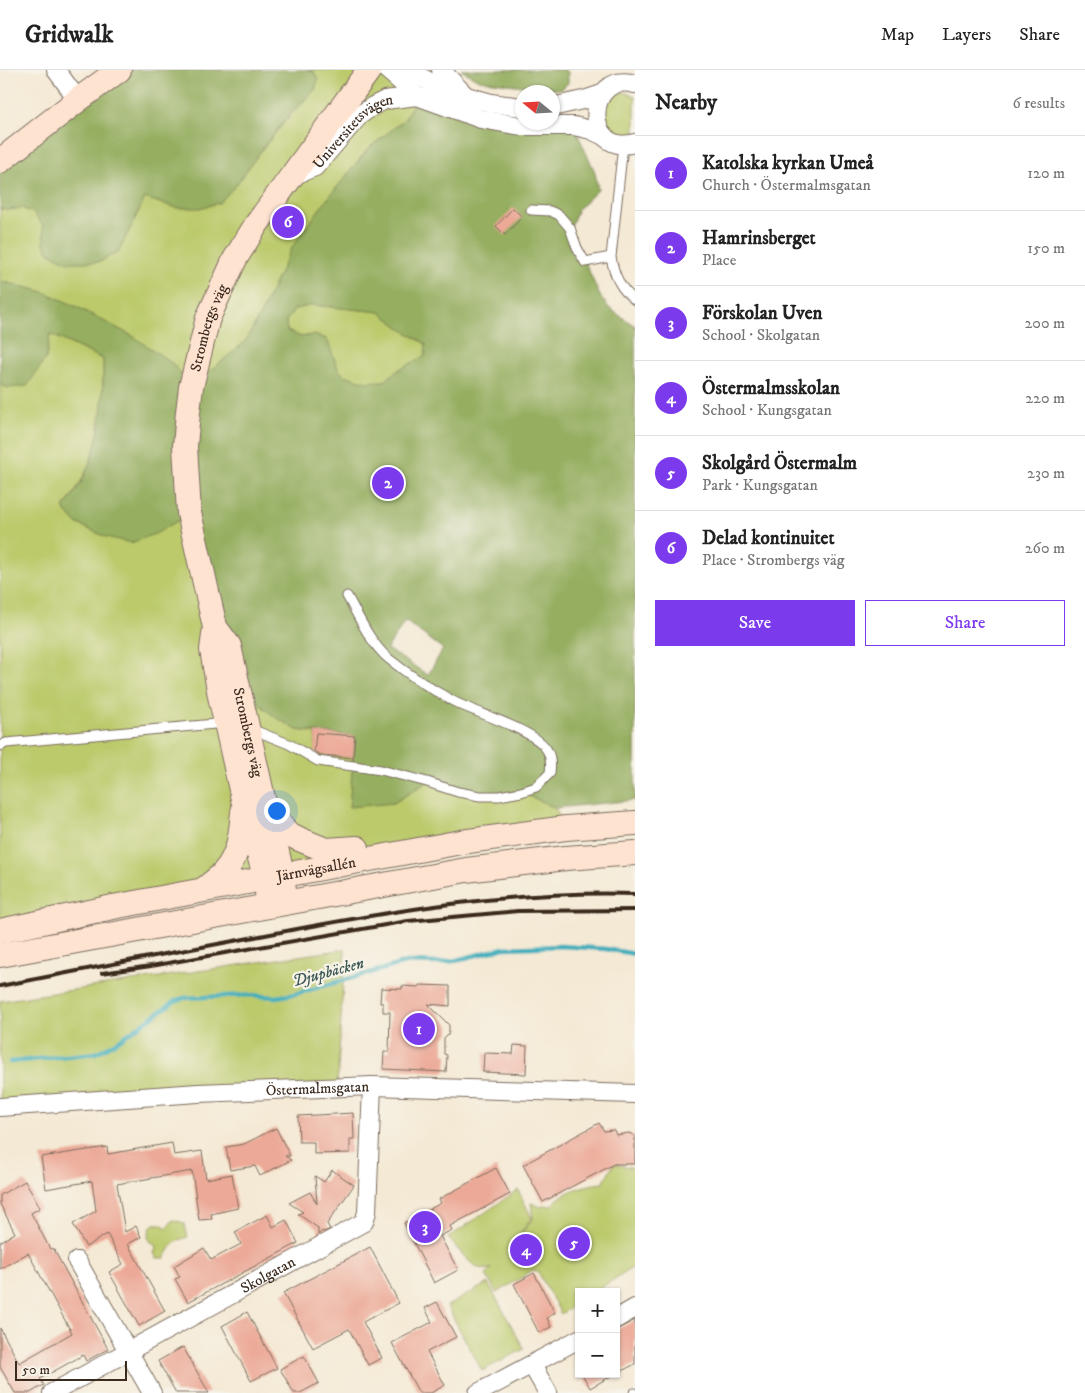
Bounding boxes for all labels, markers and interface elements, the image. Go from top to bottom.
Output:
text: Gridwalk [25,20,113,50]
text: Map [881,24,914,46]
text: Layers [942,24,991,46]
text: Share [1019,24,1060,46]
north arrow [515,85,560,130]
street label: Universitetsvägen [309,90,394,173]
text: Nearby [655,90,717,116]
text: 6 results [1012,93,1065,113]
text: Katolska kyrkan Umeå [702,152,874,175]
text: 1 [668,163,674,183]
text: 120 m [1027,163,1065,183]
text: Church · Östermalmsgatan [702,175,871,195]
pin: 6 [272,203,304,241]
text: Hamrinsberget [702,227,816,250]
text: 2 [667,238,675,258]
text: 150 m [1027,238,1065,258]
text: Place [702,250,736,270]
street label: Strombergs väg [186,280,233,374]
text: Förskolan Uven [702,302,822,325]
text: 3 [668,313,674,333]
text: 200 m [1024,313,1065,333]
text: School · Skolgatan [702,325,820,345]
text: Östermalmsskolan [702,377,840,400]
text: 4 [666,388,676,408]
text: 220 m [1025,388,1065,408]
text: School · Kungsgatan [702,400,832,420]
text: Skolgård Östermalm [702,452,857,475]
text: 5 [667,463,675,483]
text: 230 m [1027,463,1065,483]
pin: 2 [372,464,404,502]
text: Park · Kungsgatan [702,475,818,495]
text: Delad kontinuitet [702,527,835,550]
text: 6 [667,538,675,558]
text: 260 m [1025,538,1065,558]
text: Place · Strombergs väg [702,550,845,570]
button: Save [655,600,855,646]
button: Share [865,600,1065,646]
street label: Strombergs väg [229,686,267,780]
your location [264,798,290,824]
street label: Järnvägsallén [273,853,357,887]
water label: Djupbäcken [290,953,366,991]
pin: 1 [403,1010,435,1048]
street label: Östermalmsgatan [265,1077,370,1100]
pin: 3 [409,1208,441,1246]
pin: 5 [558,1224,590,1262]
pin: 4 [510,1231,542,1269]
street label: Skolgatan [237,1252,299,1298]
map controls [575,1288,620,1378]
button: + [575,1288,620,1333]
button: − [575,1333,620,1378]
scale bar [15,1358,128,1381]
text: 50 m [22,1361,50,1379]

